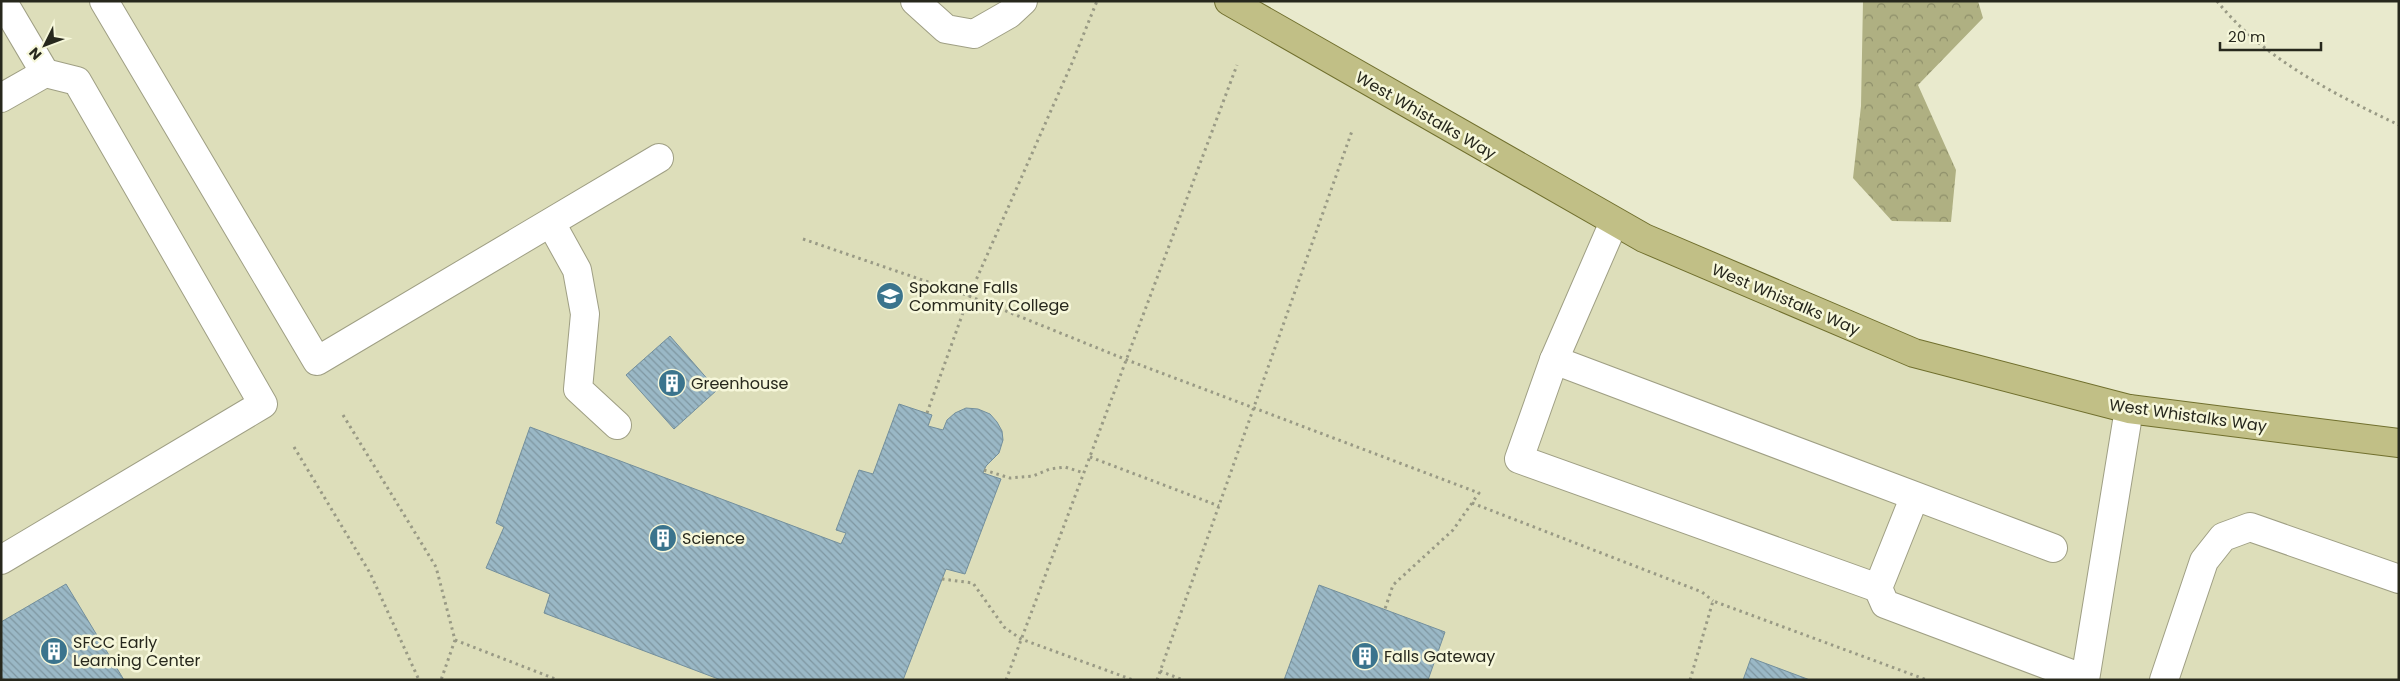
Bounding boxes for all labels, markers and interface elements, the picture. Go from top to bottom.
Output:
north arrow [20,20,70,70]
scale bar [2220,20,2321,52]
text: 20 m [2228,26,2266,47]
text: N [24,43,46,64]
street label: West Whistalks Way [1351,66,1500,165]
street label: West Whistalks Way [1708,258,1863,341]
place label: Spokane Falls Community College [909,276,1069,317]
school or university icon: Spokane Falls Community College [875,281,905,311]
building icon: Greenhouse [657,368,687,398]
place label: Greenhouse [691,372,789,395]
street label: West Whistalks Way [2108,393,2268,438]
building icon: Science [648,523,678,553]
place label: Science [682,527,745,550]
place label: SFCC Early Learning Center [73,631,200,672]
building icon: SFCC Early Learning Center [39,636,69,666]
building icon: Falls Gateway [1350,641,1380,671]
place label: Falls Gateway [1384,645,1495,668]

